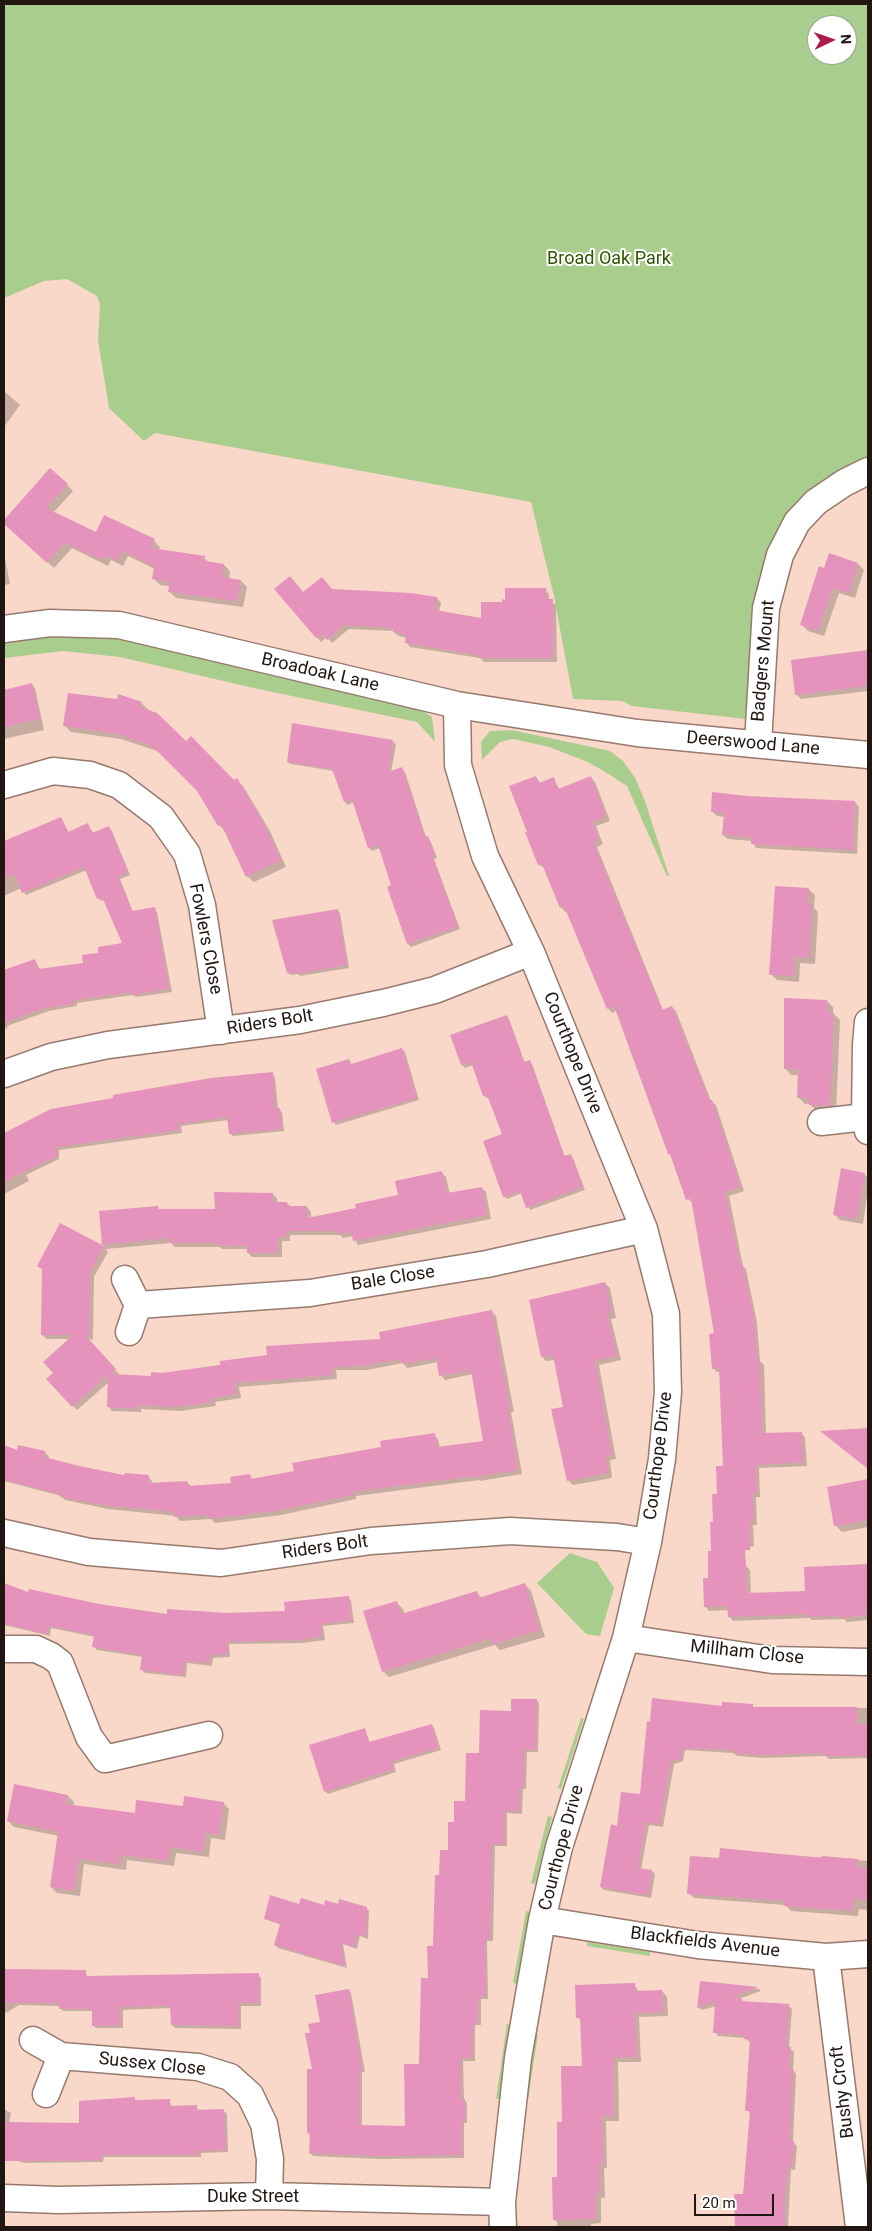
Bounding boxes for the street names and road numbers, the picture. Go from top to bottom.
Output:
street label: Badgers Mount [748,599,780,723]
street label: Broadoak Lane [259,649,381,697]
street label: Deerswood Lane [685,727,821,761]
street label: Fowlers Close [184,882,226,996]
street label: Courthope Drive [538,989,606,1117]
street label: Riders Bolt [225,1006,315,1040]
street label: Bale Close [350,1262,436,1296]
street label: Courthope Drive [640,1391,678,1521]
street label: Riders Bolt [281,1531,369,1565]
street label: Millham Close [689,1636,805,1670]
street label: Courthope Drive [535,1783,589,1913]
street label: Blackfields Avenue [629,1923,781,1963]
street label: Bushy Croft [827,2044,859,2140]
street label: Sussex Close [98,2049,206,2081]
street label: Duke Street [207,2186,299,2208]

